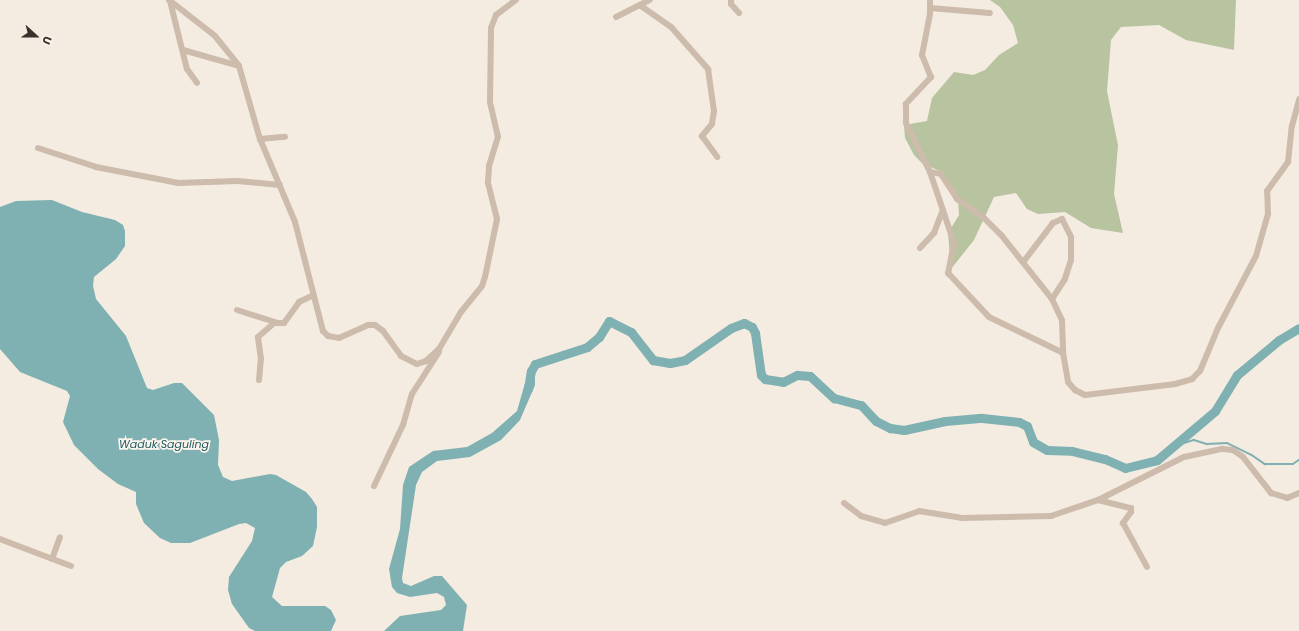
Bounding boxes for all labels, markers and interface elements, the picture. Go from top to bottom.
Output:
north arrow [16,16,56,56]
text: U [38,34,56,47]
water label: Waduk Saguling [119,437,209,451]

